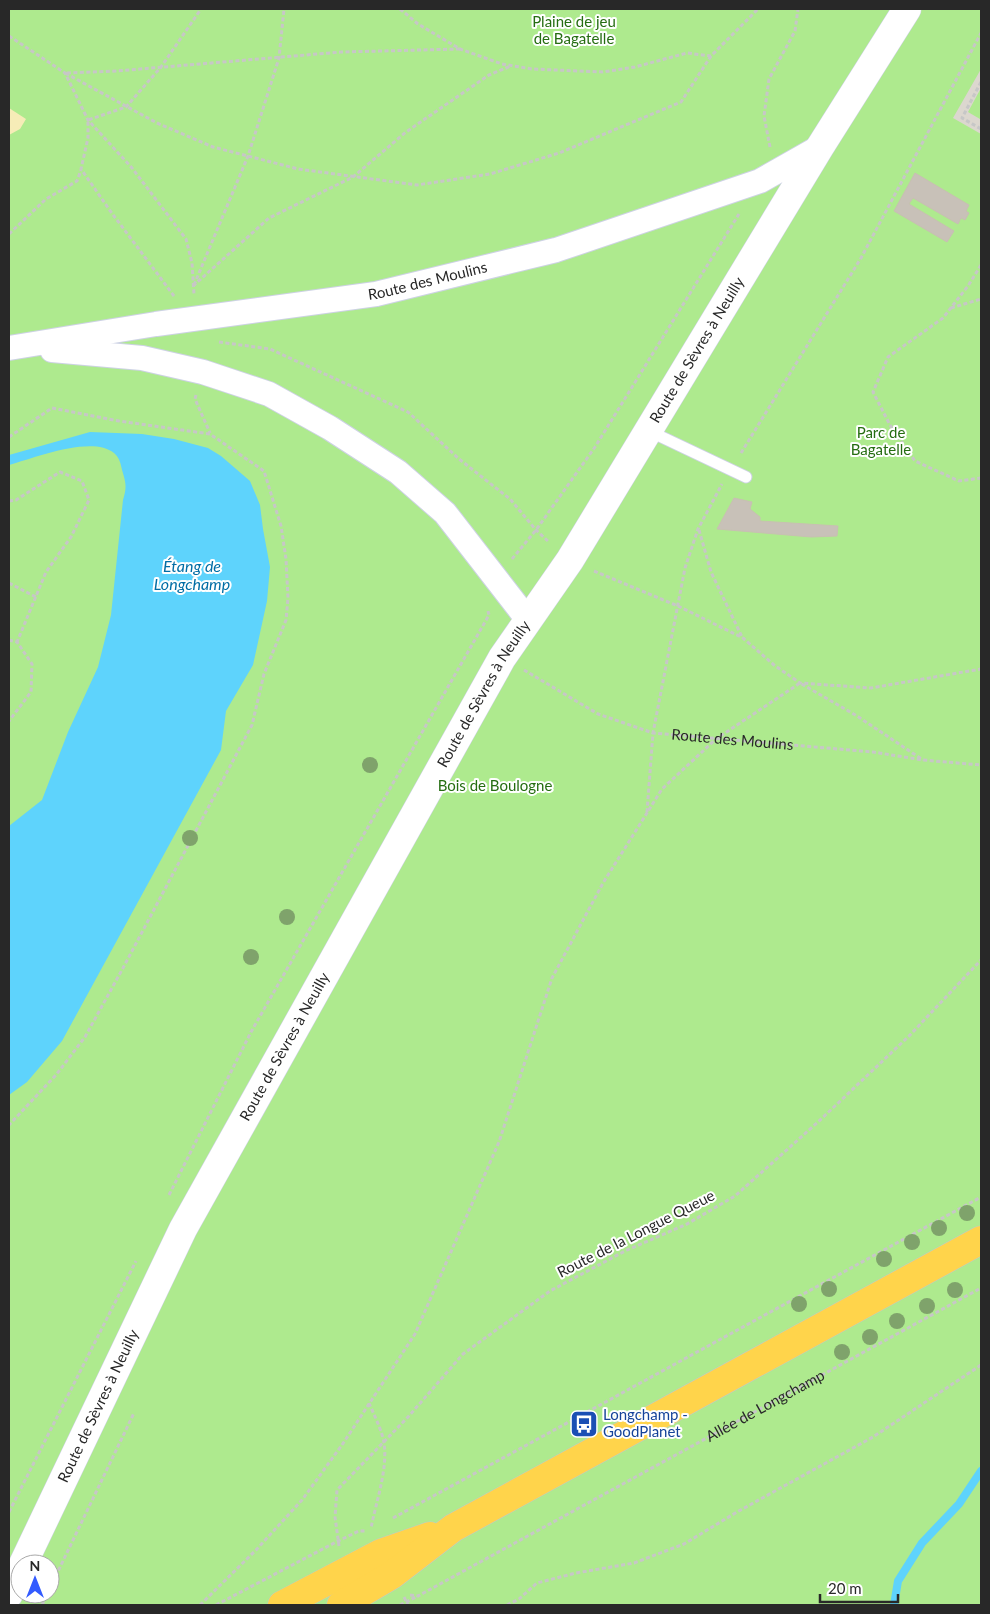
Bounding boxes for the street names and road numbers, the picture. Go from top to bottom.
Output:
street label: Route des Moulins [367,257,489,303]
street label: Route de Sèvres à Neuilly [645,273,747,426]
street label: Route de Sèvres à Neuilly [433,616,533,770]
street label: Route des Moulins [671,725,794,753]
street label: Route de Sèvres à Neuilly [235,969,333,1124]
street label: Route de la Longue Queue [554,1185,717,1281]
street label: Route de Sèvres à Neuilly [53,1326,142,1485]
street label: Allée de Longchamp [702,1365,827,1445]

